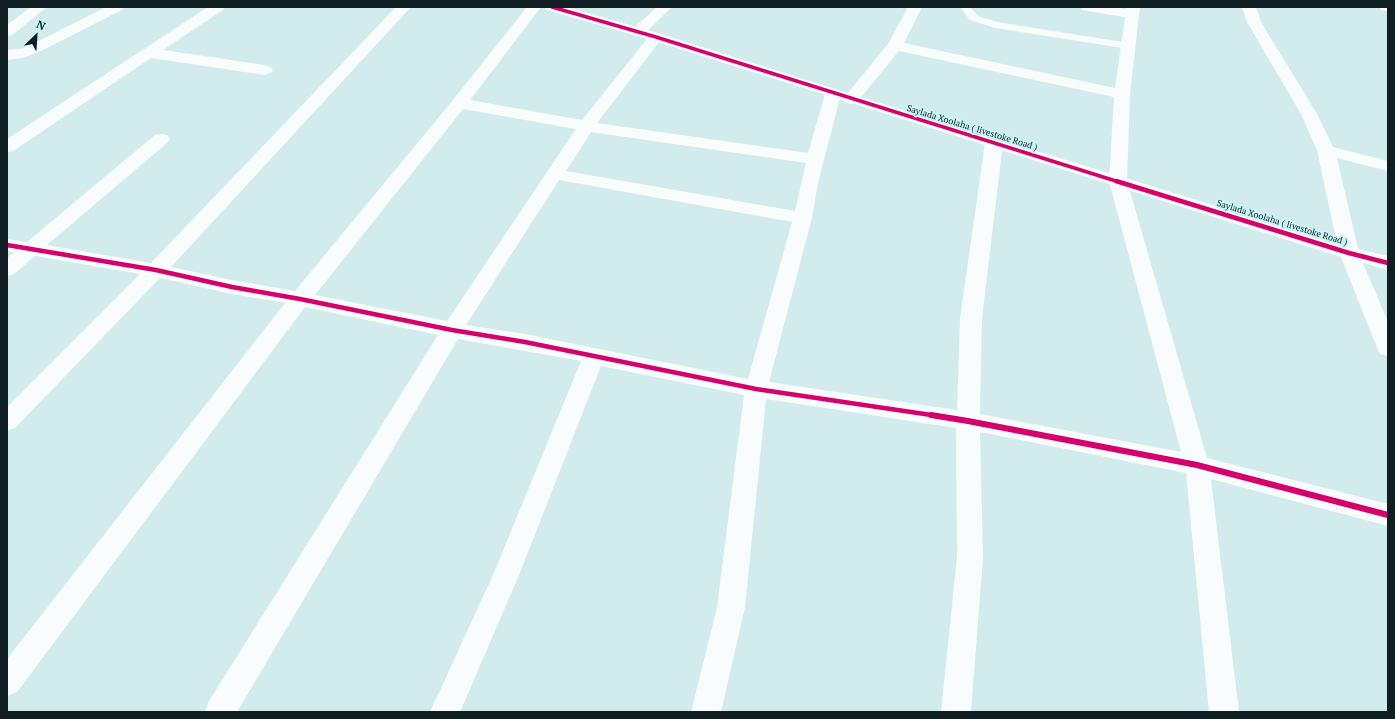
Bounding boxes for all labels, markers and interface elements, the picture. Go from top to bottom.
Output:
north arrow [16,16,56,56]
text: N [34,17,48,33]
street label: Saylada Xoolaha ( livestoke Road ) [905,103,1039,153]
street label: Saylada Xoolaha ( livestoke Road ) [1215,198,1349,248]

